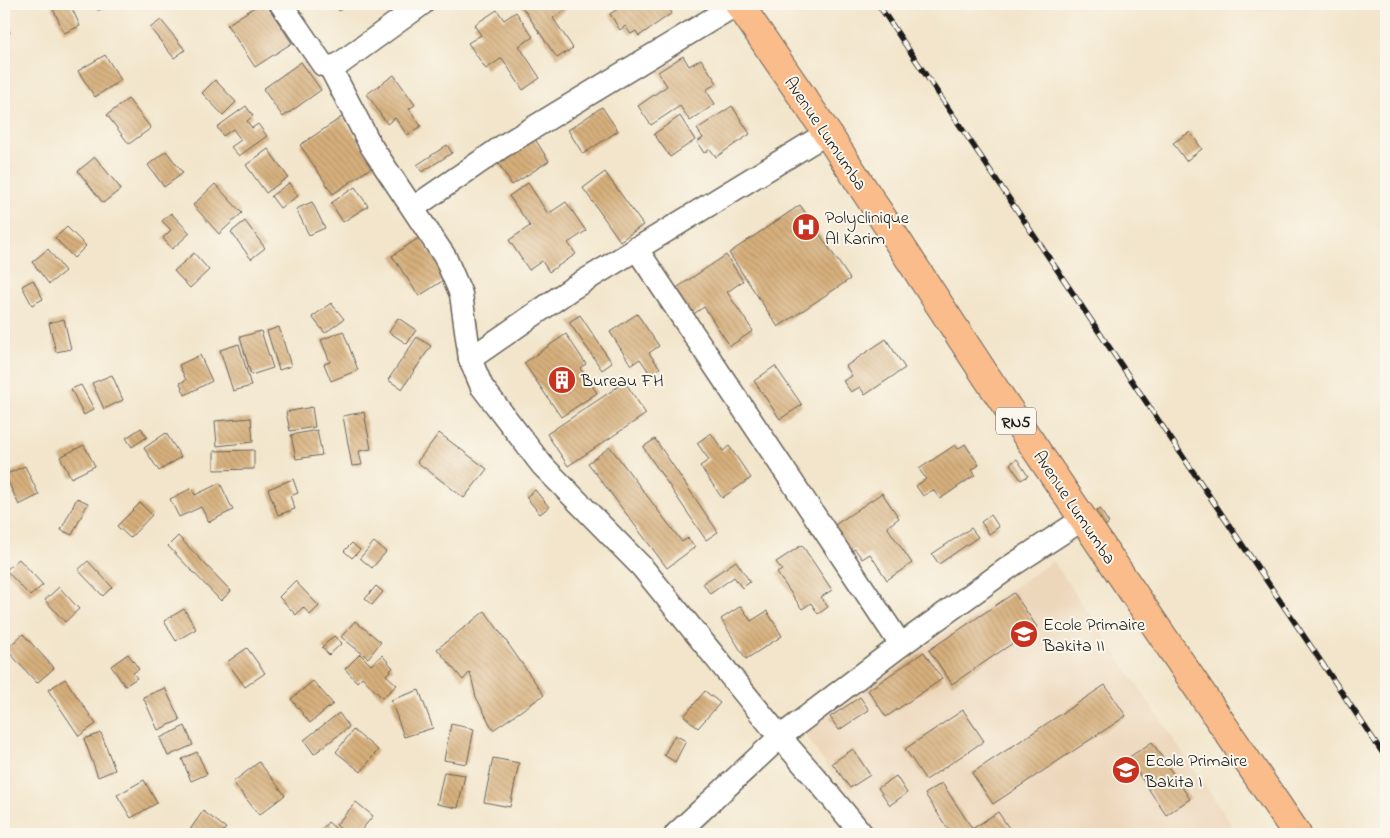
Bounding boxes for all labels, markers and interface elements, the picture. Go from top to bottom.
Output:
street label: Avenue Lumumba [776,72,872,196]
place label: Polyclinique Al Karim [825,206,910,253]
hospital icon: Polyclinique Al Karim [791,212,821,242]
building icon: Bureau FH [547,365,577,395]
place label: Bureau FH [580,369,664,395]
road number: RN5 [996,408,1036,434]
street label: Avenue Lumumba [1025,446,1121,570]
place label: Ecole Primaire Bakita II [1042,613,1146,660]
school or university icon: Ecole Primaire Bakita II [1009,619,1039,649]
place label: Ecole Primaire Bakita I [1144,749,1248,796]
school or university icon: Ecole Primaire Bakita I [1111,755,1141,785]

